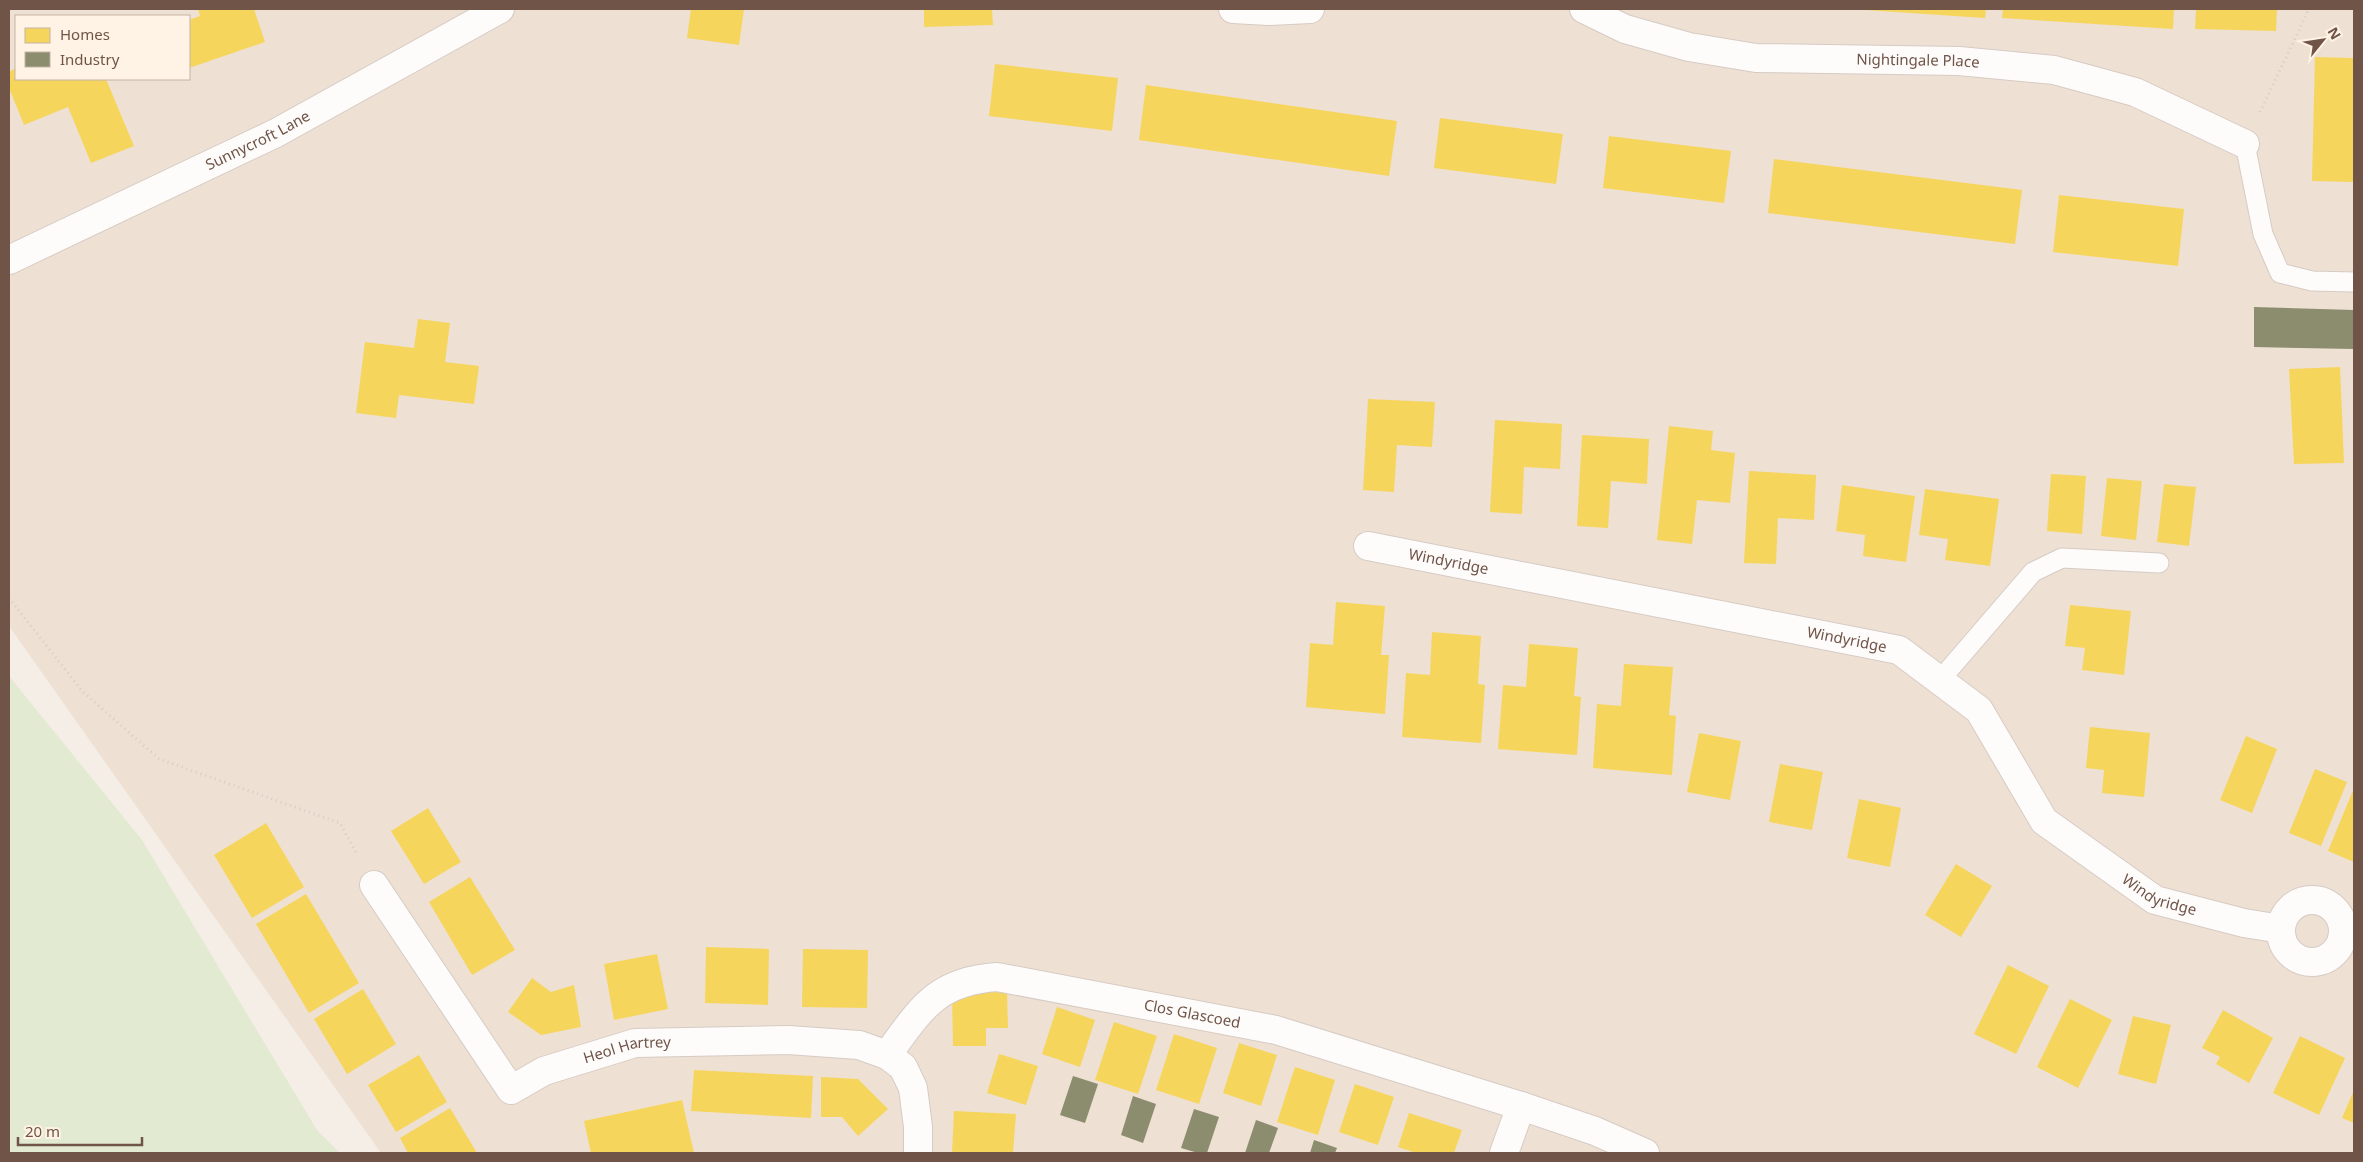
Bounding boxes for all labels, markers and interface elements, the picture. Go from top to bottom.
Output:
legend [15,15,190,80]
north arrow [2298,15,2348,65]
text: Homes [60,24,110,44]
text: N [2324,24,2346,43]
street label: Nightingale Place [1856,48,1981,72]
text: Industry [60,49,120,69]
street label: Sunnycroft Lane [202,105,313,174]
street label: Windyridge [1407,543,1490,578]
street label: Windyridge [1805,621,1889,656]
street label: Windyridge [2118,869,2199,919]
street label: Clos Glascoed [1142,994,1242,1032]
street label: Heol Hartrey [581,1031,671,1067]
scale bar [18,1114,141,1146]
text: 20 m [25,1121,60,1141]

